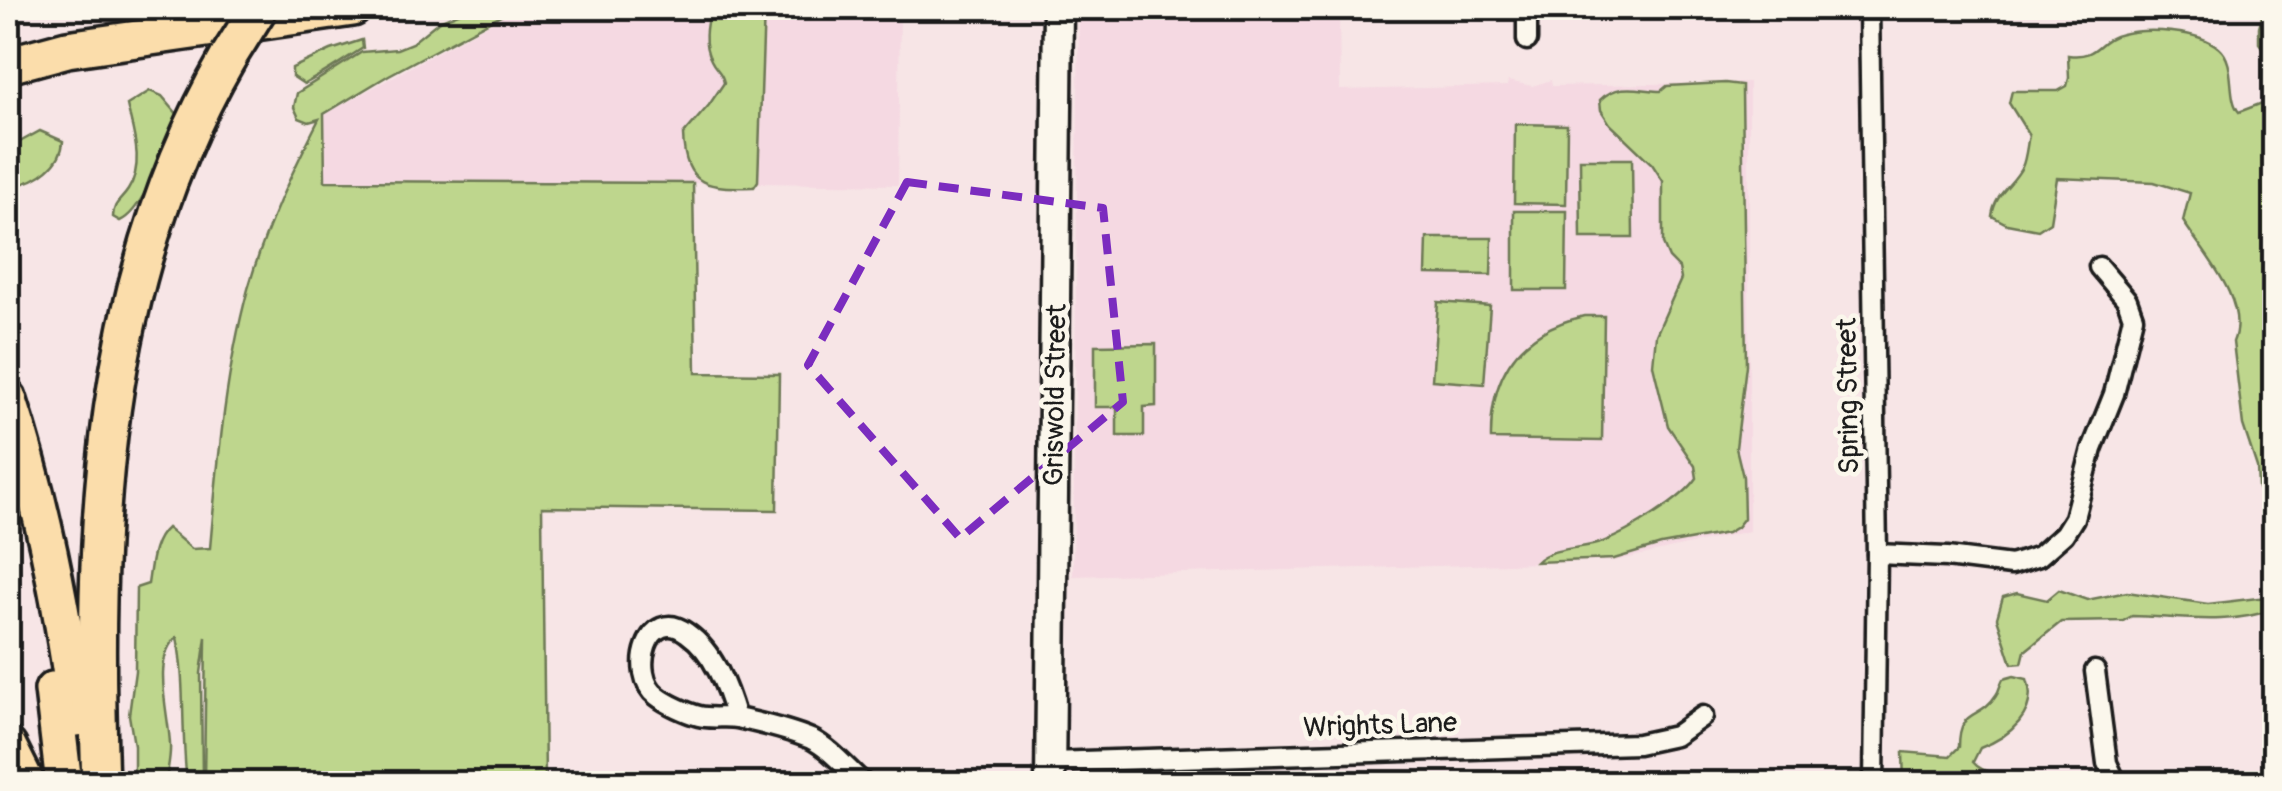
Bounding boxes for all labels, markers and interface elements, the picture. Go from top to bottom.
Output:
street label: Griswold Street [1036,303,1075,487]
street label: Spring Street [1830,317,1867,474]
street label: Wrights Lane [1303,705,1458,746]

